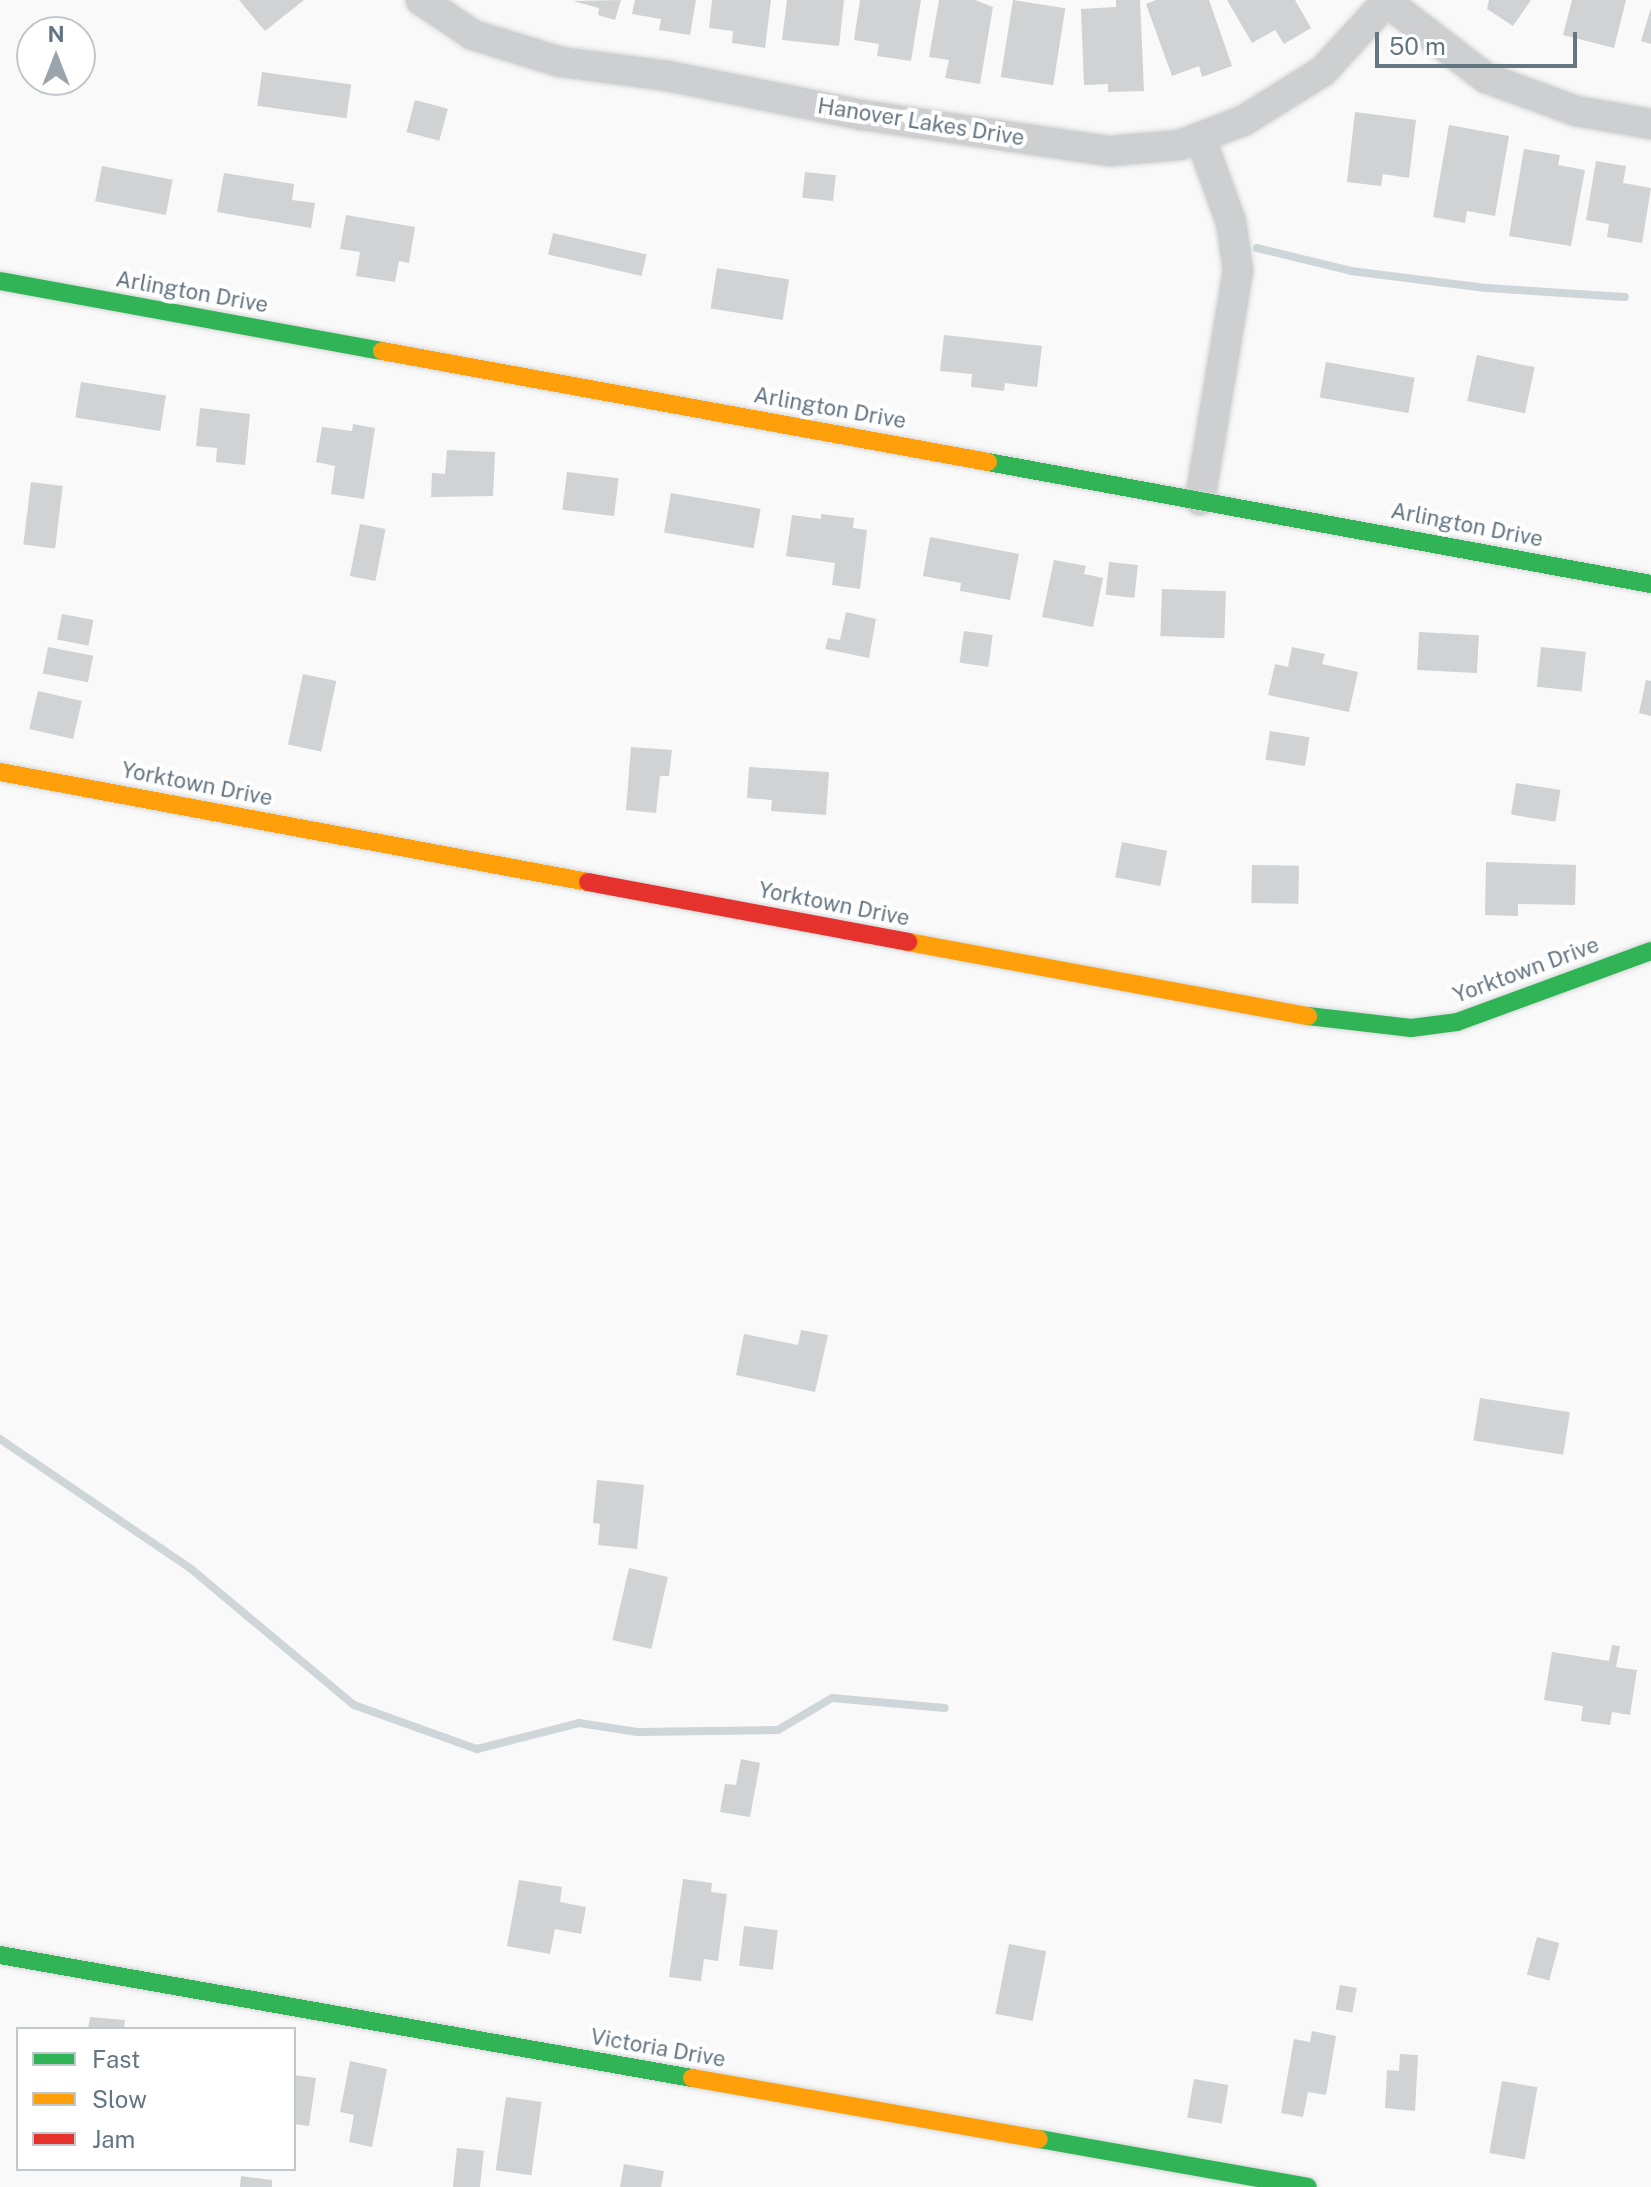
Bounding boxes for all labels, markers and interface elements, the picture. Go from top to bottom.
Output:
north arrow [16,16,96,96]
scale bar [1379,16,1581,66]
text: N [47,21,65,47]
text: 50 m [1389,32,1446,60]
street label: Hanover Lakes Drive [816,93,1026,151]
street label: Arlington Drive [114,266,270,318]
street label: Arlington Drive [752,382,908,434]
street label: Arlington Drive [1389,497,1545,553]
street label: Yorktown Drive [119,756,275,812]
street label: Yorktown Drive [756,876,912,932]
street label: Yorktown Drive [1449,931,1603,1009]
street label: Victoria Drive [588,2023,728,2073]
legend [16,2027,296,2171]
text: Fast [92,2045,140,2073]
text: Slow [92,2085,147,2113]
text: Jam [92,2125,135,2153]

